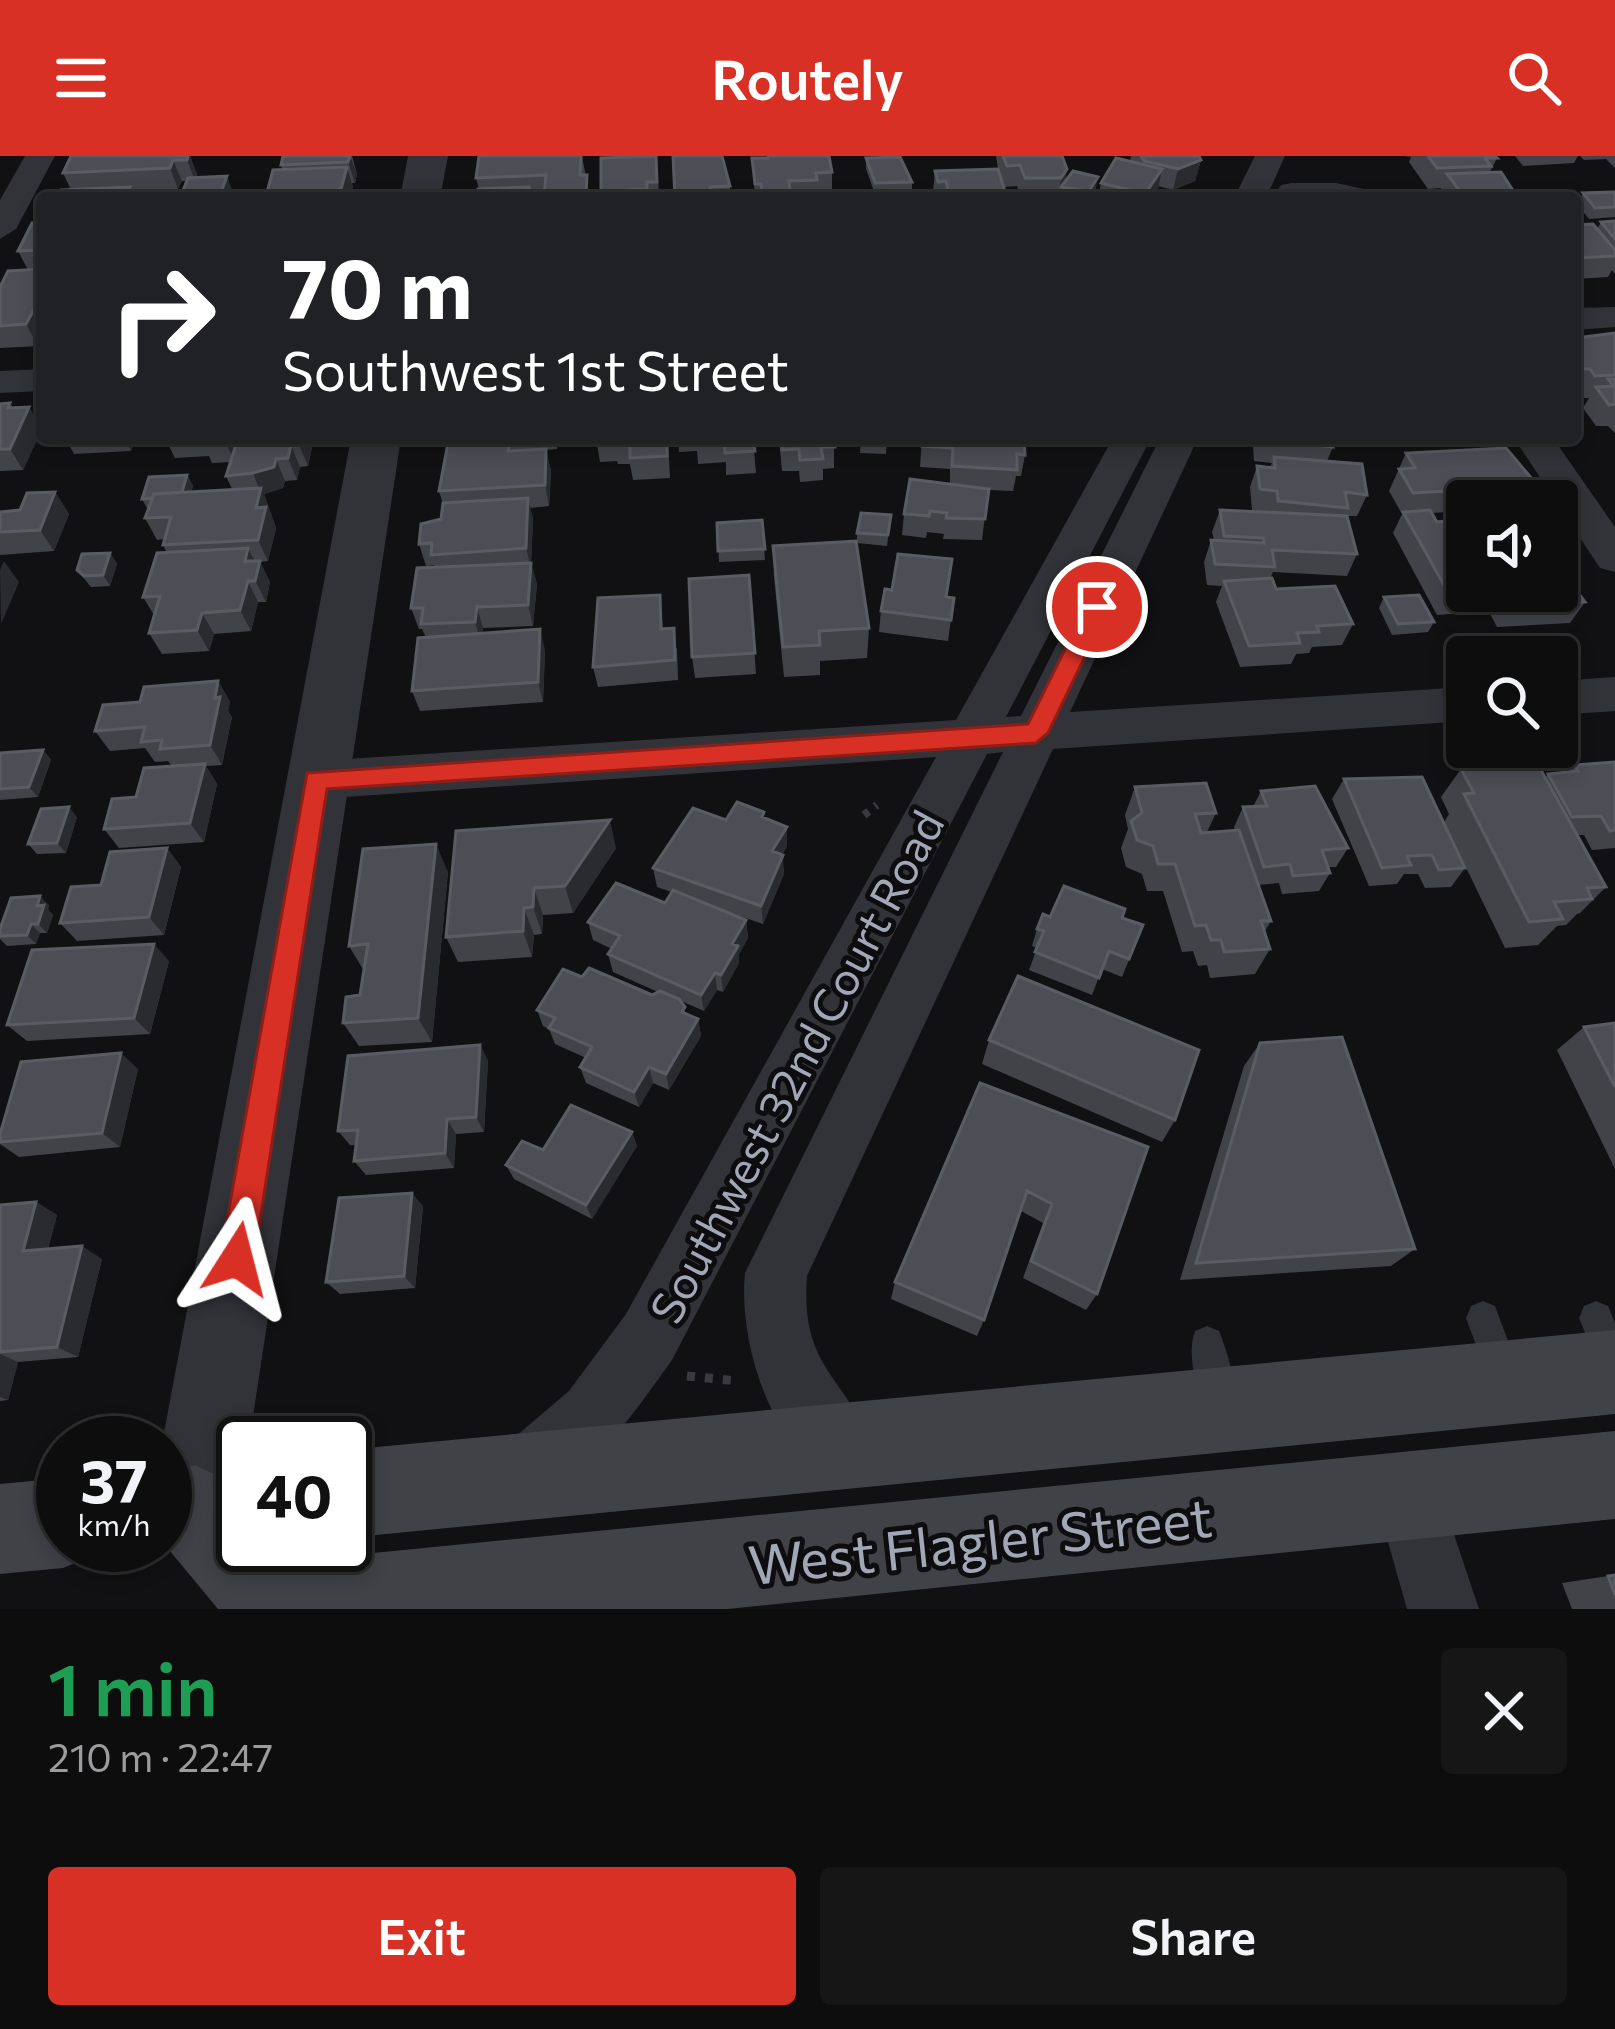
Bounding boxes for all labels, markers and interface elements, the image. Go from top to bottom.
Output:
icon: menu [48,45,114,111]
text: Routely [711,45,904,111]
icon: search [1501,45,1567,111]
text: 70 m [282,234,473,336]
icon: right [84,240,240,396]
text: Southwest 1st Street [282,336,789,402]
map controls [1446,480,1578,768]
button: sound [1446,480,1578,612]
pin [1046,556,1148,658]
icon: arrive [1064,574,1130,640]
button: search [1446,636,1578,768]
street label: Southwest 32nd Court Road [636,800,954,1332]
position arrow [174,1196,300,1322]
speed limit sign: 40 [216,1416,372,1572]
text: 37 [80,1442,148,1515]
street label: West Flagler Street [745,1482,1215,1596]
text: km/h [78,1505,150,1542]
text: 1 min [48,1643,218,1731]
button: close [1441,1648,1567,1774]
text: 210 m · 22:47 [48,1732,273,1780]
button: Exit [48,1867,796,2005]
button: Share [820,1867,1567,2005]

